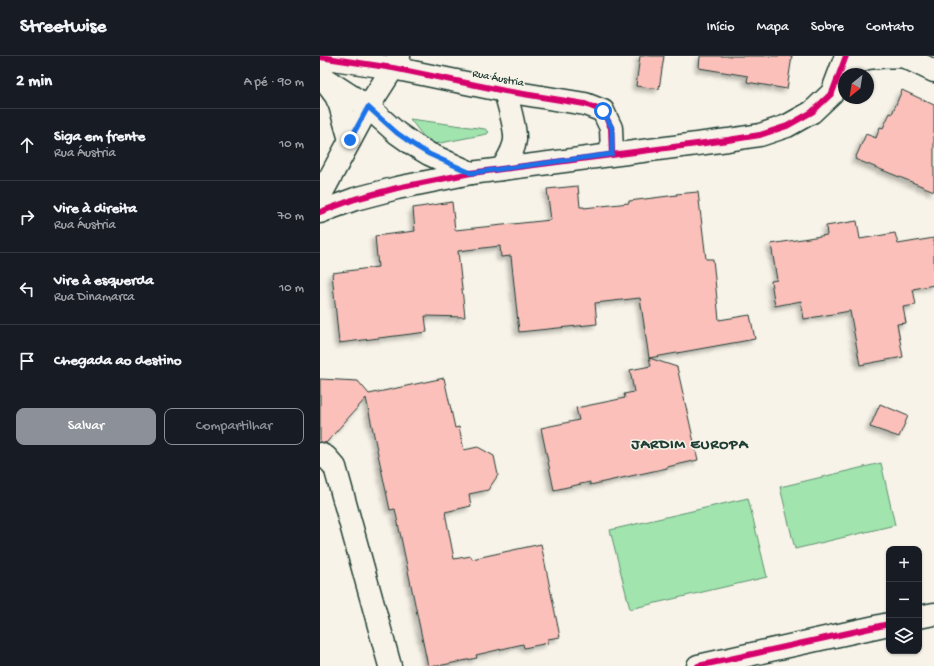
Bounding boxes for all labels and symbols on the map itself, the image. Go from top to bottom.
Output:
street label: Rua Áustria [471,67,526,90]
north arrow [838,68,874,104]
route start [594,102,612,120]
route end [341,131,359,149]
district label: JARDIM EUROPA [630,436,749,454]

